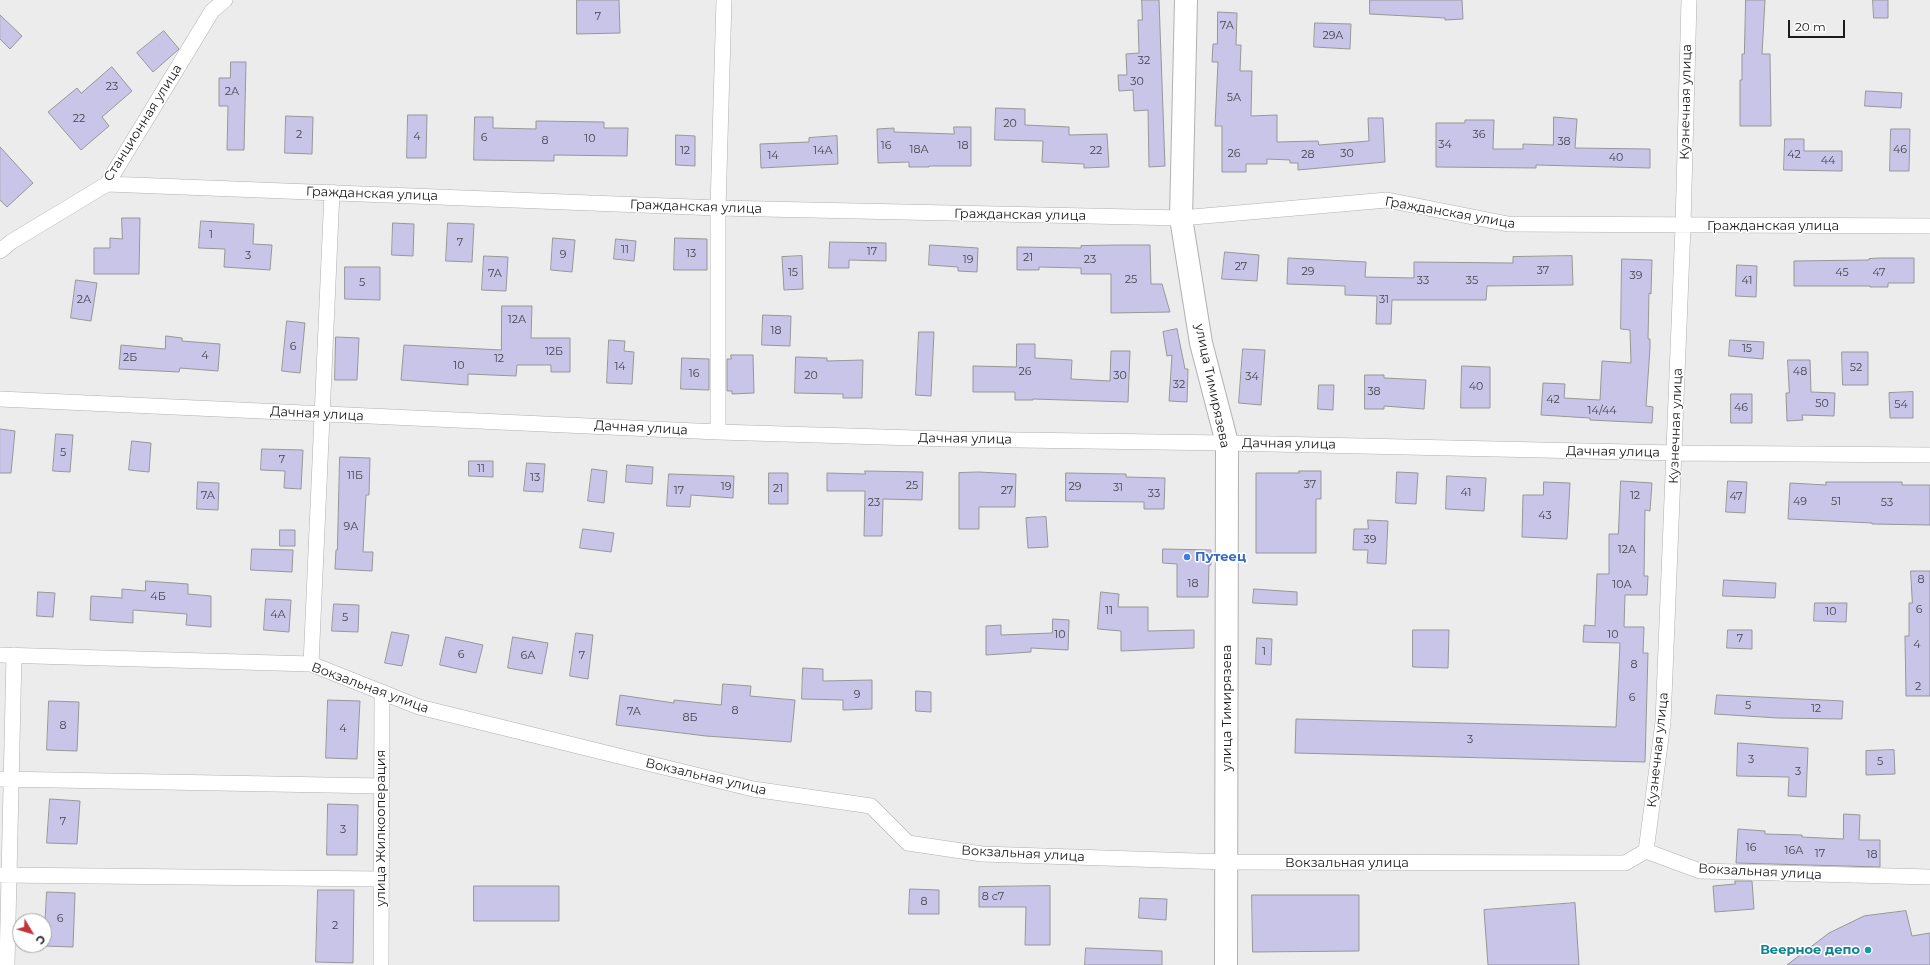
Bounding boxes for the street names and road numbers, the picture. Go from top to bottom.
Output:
street label: Кузнечная улица [1677,44,1695,160]
street label: Станционная улица [101,62,185,184]
street label: Гражданская улица [306,184,438,204]
street label: Гражданская улица [1384,194,1516,232]
street label: Гражданская улица [630,197,762,217]
street label: Гражданская улица [954,206,1086,224]
street label: Гражданская улица [1707,218,1839,234]
street label: улица Тимирязева [1191,322,1233,450]
street label: Кузнечная улица [1666,368,1686,484]
street label: Дачная улица [270,404,364,424]
street label: Дачная улица [594,418,688,438]
street label: Дачная улица [918,430,1012,448]
street label: Дачная улица [1242,435,1336,453]
street label: Дачная улица [1566,443,1660,461]
street label: улица Тимирязева [1219,645,1235,771]
street label: Вокзальная улица [309,659,431,717]
street label: Кузнечная улица [1644,692,1672,808]
street label: улица Жилкооперация [373,750,389,906]
street label: Вокзальная улица [644,755,768,799]
street label: Вокзальная улица [961,843,1085,865]
street label: Вокзальная улица [1285,855,1409,871]
street label: Вокзальная улица [1698,861,1822,883]

